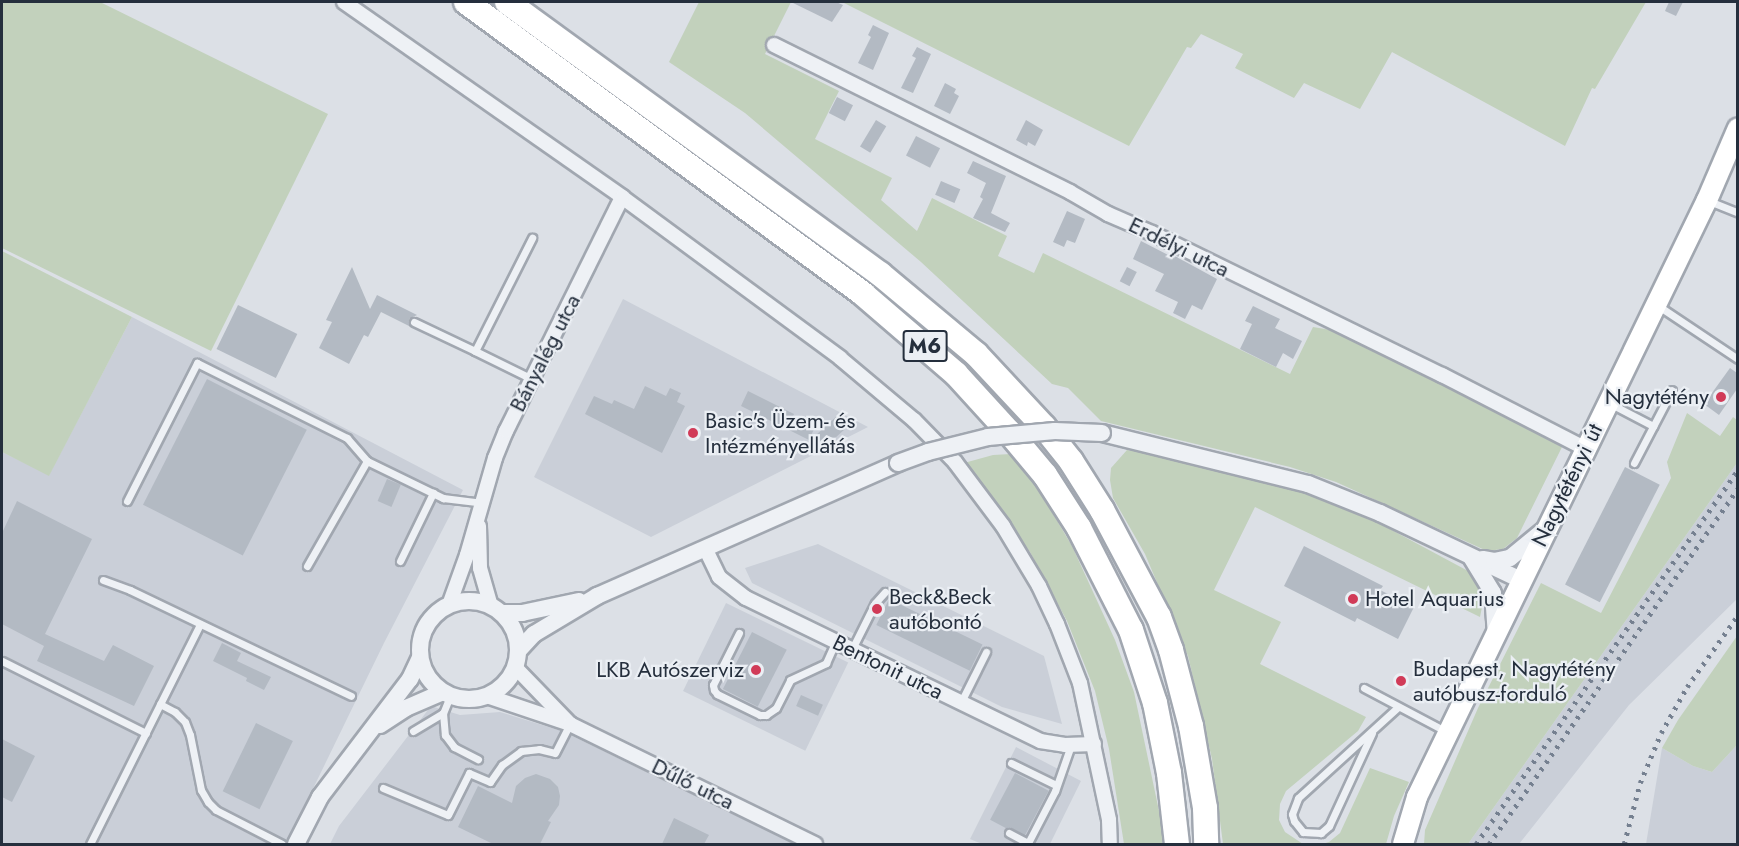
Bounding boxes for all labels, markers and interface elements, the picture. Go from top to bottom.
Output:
street label: Erdélyi utca [1124,211,1234,283]
street label: Bányalég utca [504,290,586,416]
road number: M6 [902,328,948,364]
place label: Nagytétény [1605,384,1709,410]
marker: Nagytétény [1714,390,1728,404]
place label: Basic's Üzem- és Intézményellátás [705,407,855,458]
street label: Nagytétényi út [1526,419,1608,551]
marker: Basic's Üzem- és Intézményellátás [686,426,700,440]
place label: Beck&Beck autóbontó [889,583,991,634]
place label: Hotel Aquarius [1365,586,1504,612]
marker: Hotel Aquarius [1346,592,1360,606]
marker: Beck&Beck autóbontó [870,602,884,616]
street label: Bentonit utca [828,629,948,705]
place label: Budapest, Nagytétény autóbusz-forduló [1413,655,1616,706]
place label: LKB Autószerviz [596,657,744,683]
marker: LKB Autószerviz [749,663,763,677]
marker: Budapest, Nagytétény autóbusz-forduló [1394,674,1408,688]
street label: Dűlő utca [648,753,738,815]

